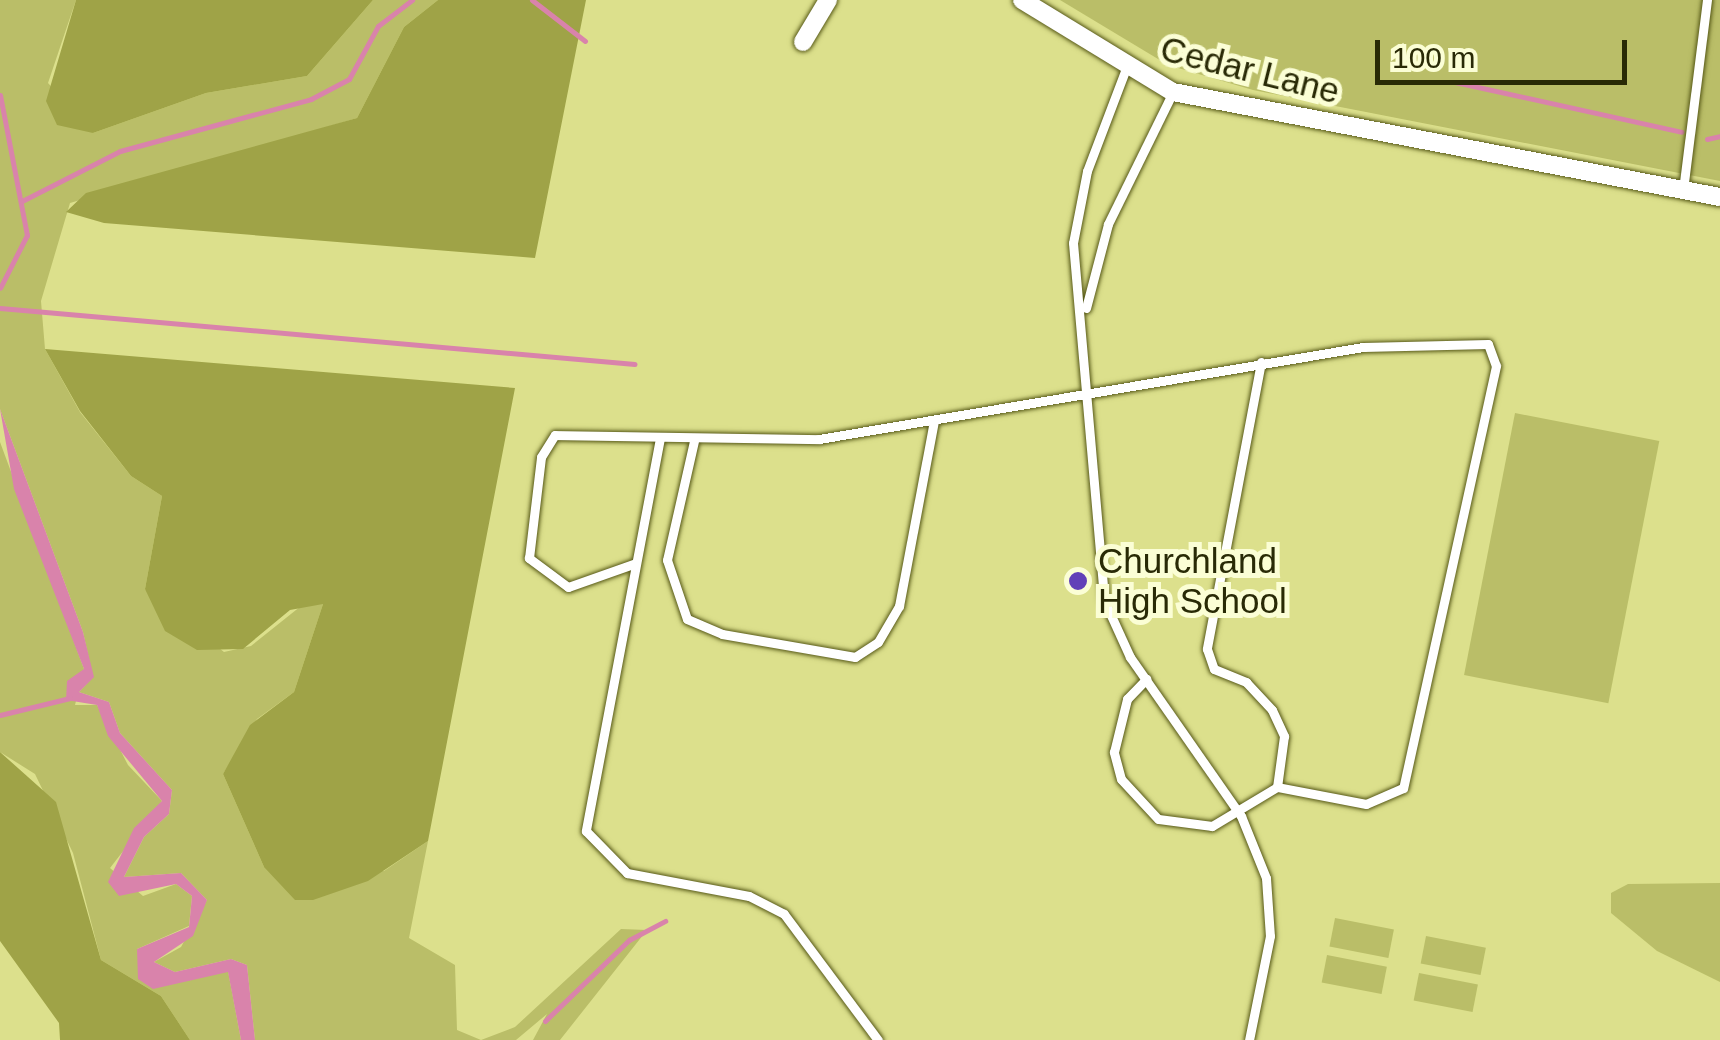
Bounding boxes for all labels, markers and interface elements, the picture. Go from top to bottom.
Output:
scale bar [1380,20,1632,82]
street label: Cedar Lane [1156,27,1344,113]
text: 100 m [1392,41,1475,74]
place label: Churchland High School [1098,540,1287,622]
marker: Churchland High School [1067,570,1089,592]

